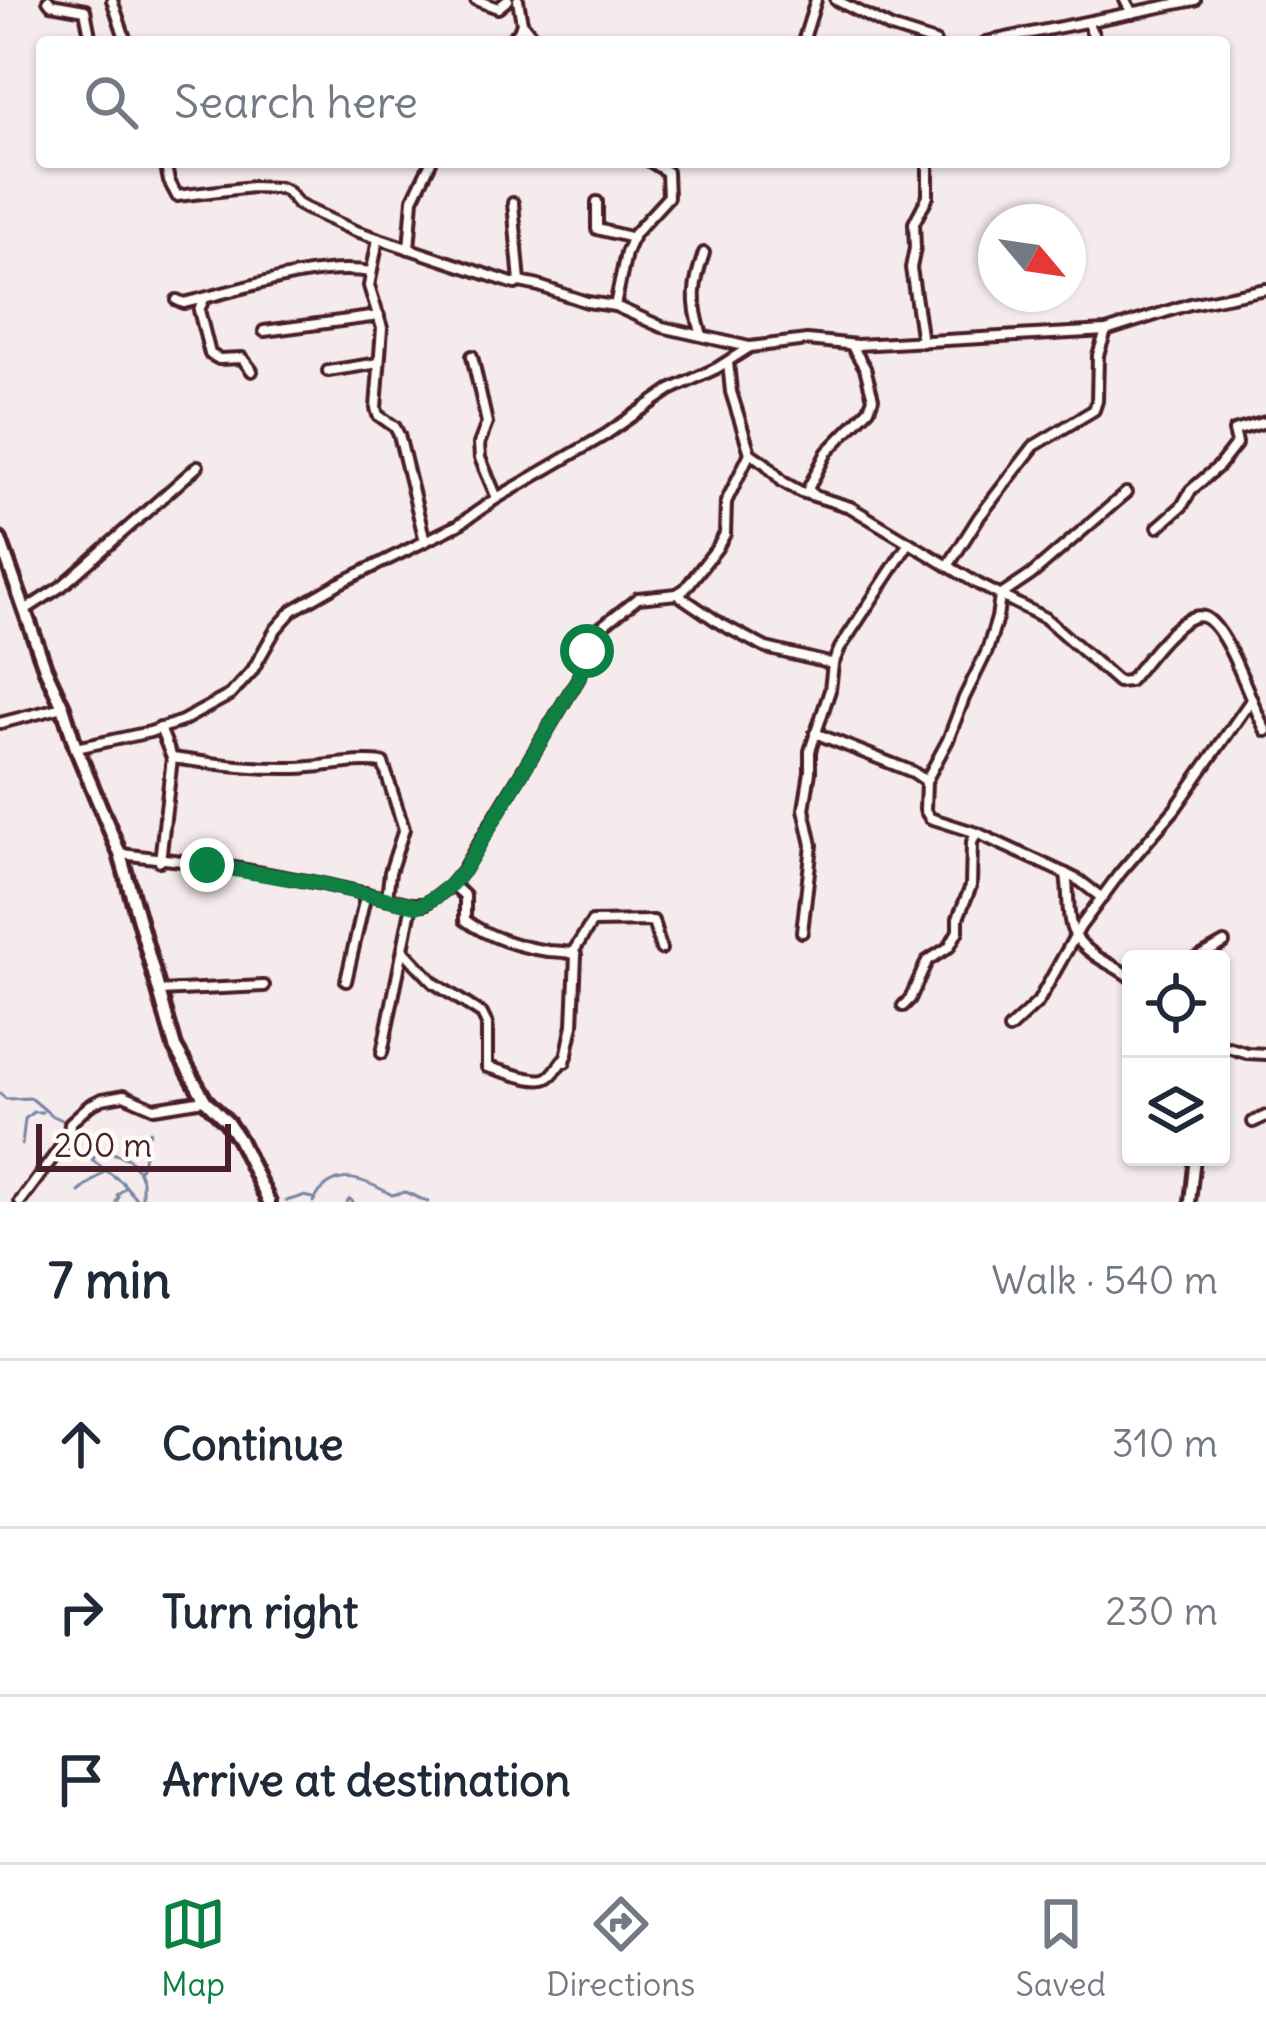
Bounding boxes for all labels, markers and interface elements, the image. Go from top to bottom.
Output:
search box [36,36,1230,168]
icon: search [78,69,144,135]
text: Search here [174,74,418,130]
north arrow [978,204,1086,312]
route start [560,624,614,678]
route end [180,838,234,892]
map controls [1122,950,1230,1166]
button: locate [1122,950,1230,1058]
button: layers [1122,1058,1230,1166]
scale bar [36,1118,231,1171]
text: 200 m [54,1124,152,1166]
text: 7 min [48,1248,171,1312]
text: Walk · 540 m [992,1256,1218,1305]
icon: ahead [48,1411,114,1477]
text: Continue [162,1416,344,1472]
text: 310 m [1112,1419,1218,1468]
icon: right [48,1579,114,1645]
text: Turn right [162,1584,358,1640]
text: 230 m [1105,1587,1218,1636]
icon: arrive [48,1747,114,1813]
text: Arrive at destination [162,1752,571,1808]
tab: Map [160,1891,226,2005]
tab: Directions [546,1891,695,2005]
tab: Saved [1016,1891,1106,2005]

